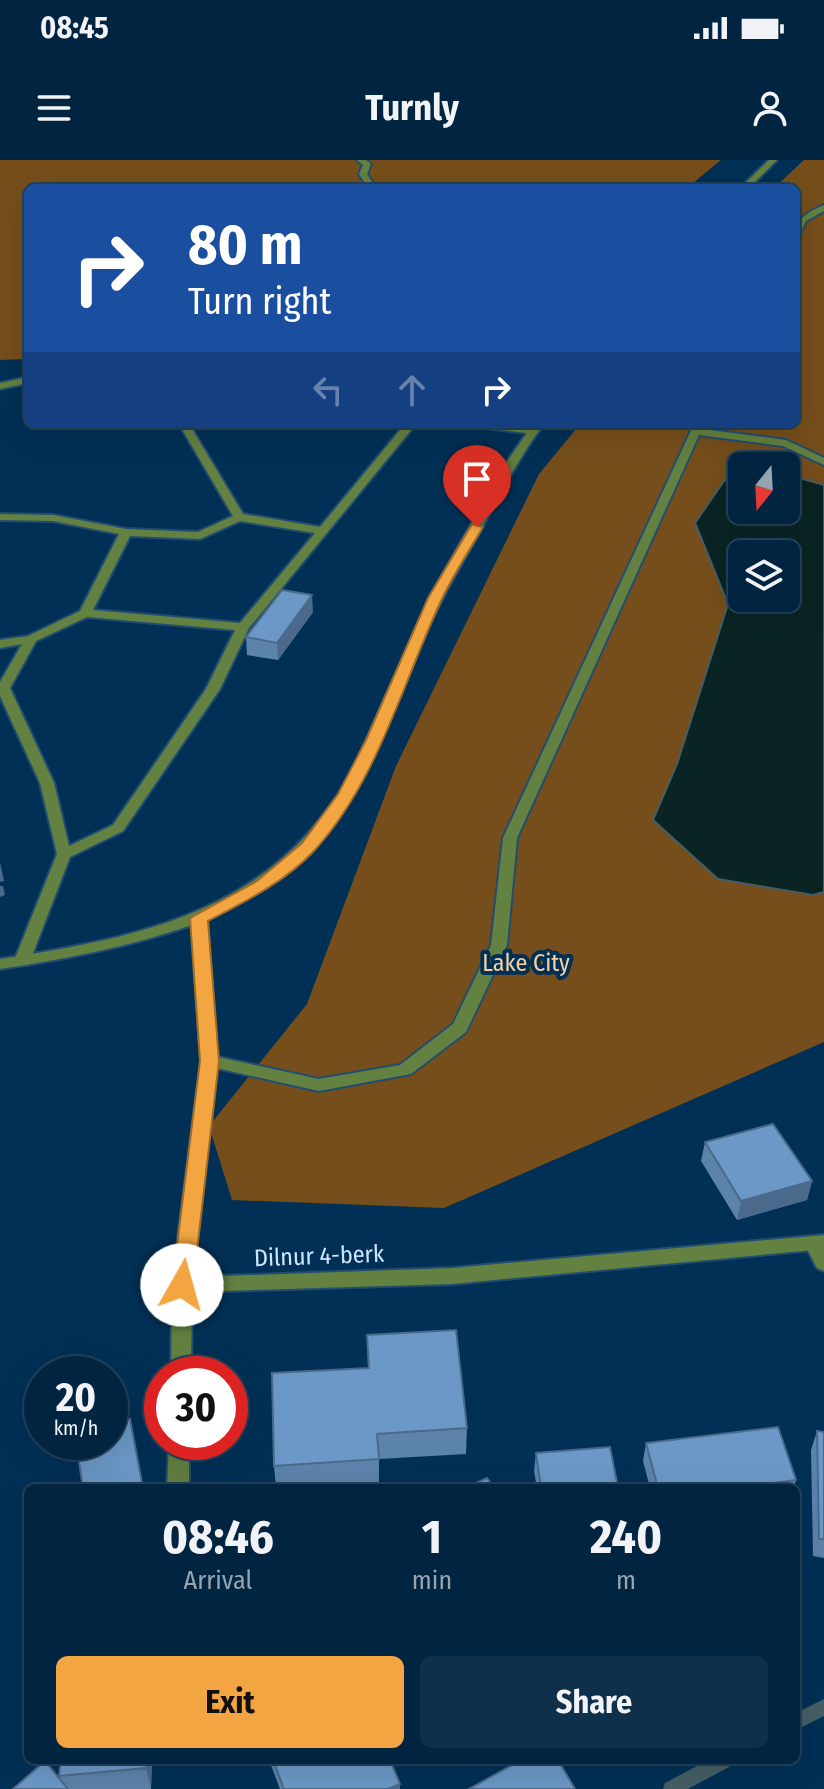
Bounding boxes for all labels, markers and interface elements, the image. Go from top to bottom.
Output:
text: 08:45 [40,10,109,46]
icon: menu [32,86,76,130]
text: Turnly [365,86,459,130]
icon: person [748,86,792,130]
text: 80 m [188,212,303,279]
icon: right [56,216,160,320]
text: Turn right [188,280,331,324]
icon: left [306,368,350,412]
icon: ahead [390,368,434,412]
icon: right [474,368,518,412]
pin [443,445,511,527]
north arrow [728,452,800,524]
map controls [728,452,800,612]
icon: arrive [455,457,499,501]
button: layers [728,540,800,612]
park label: Lake City [482,949,570,977]
street label: Dilnur 4-berk [253,1240,385,1272]
position arrow [140,1243,224,1327]
speed limit sign: 30 [144,1356,248,1460]
text: 20 [56,1374,96,1422]
text: km/h [54,1416,98,1440]
text: 08:46 [162,1508,274,1566]
text: 1 [422,1508,442,1566]
text: 240 [590,1508,662,1566]
text: Arrival [183,1565,252,1596]
text: min [412,1565,452,1596]
text: m [616,1565,636,1596]
button: Exit [56,1656,404,1748]
button: Share [420,1656,768,1748]

